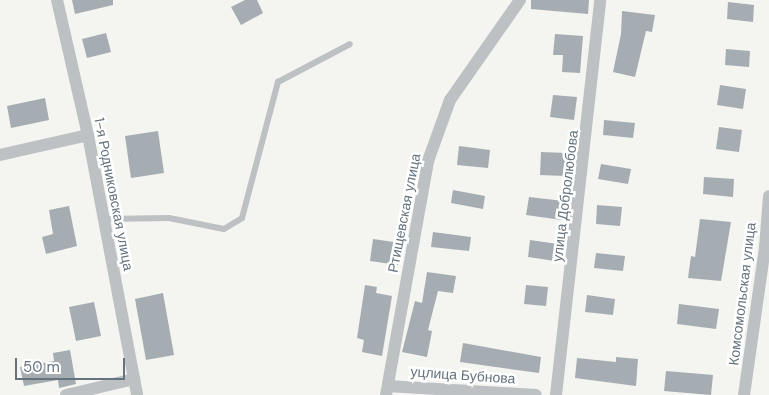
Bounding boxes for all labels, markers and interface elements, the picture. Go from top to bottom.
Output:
street label: 1-я Родниковская улица [91,116,137,272]
street label: улица Добролюбова [549,129,581,263]
street label: Ртищевская улица [384,152,424,274]
street label: Комсомольская улица [725,221,759,367]
scale bar [18,348,128,380]
text: 50 m [23,357,60,377]
street label: уцлица Бубнова [410,363,516,387]

